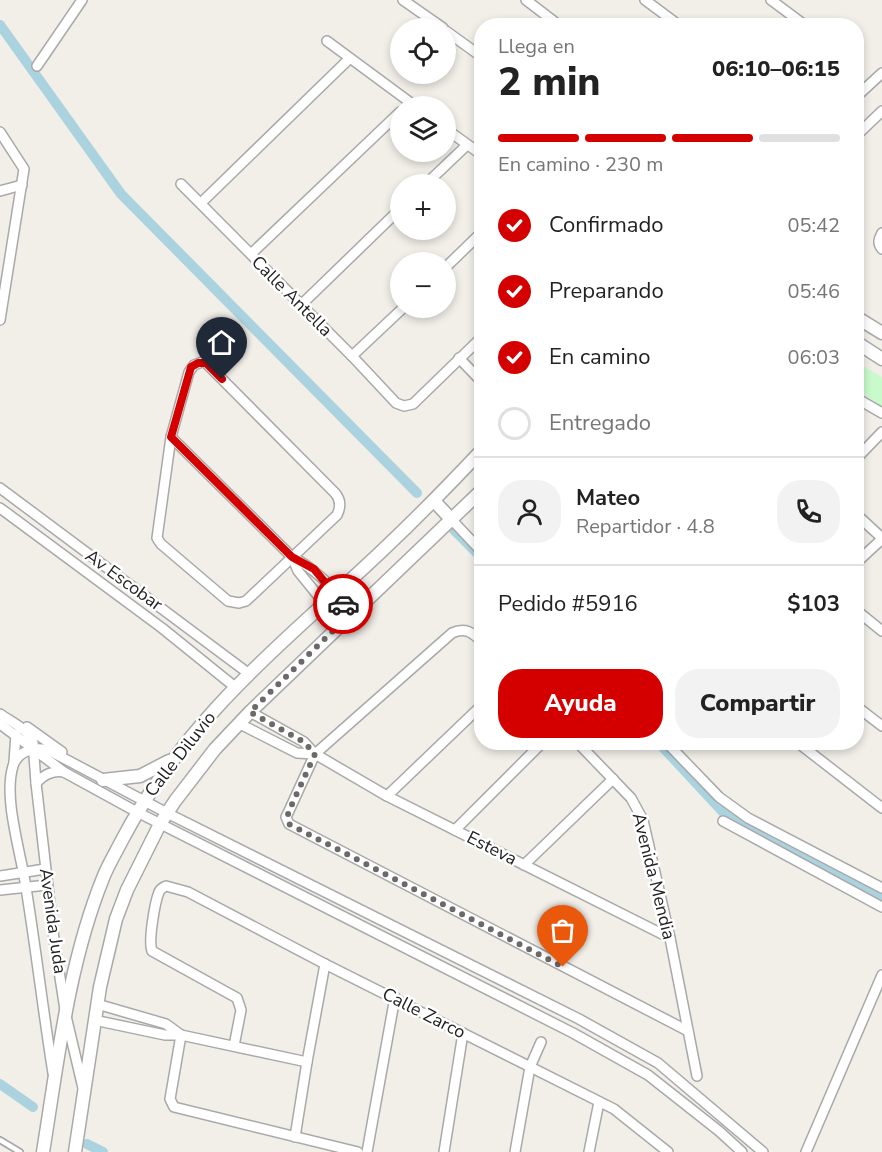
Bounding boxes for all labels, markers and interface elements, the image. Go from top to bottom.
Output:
map controls [390,18,456,318]
button: locate [390,18,456,84]
text: Llega en [498,33,575,60]
text: 06:10–06:15 [712,54,840,84]
text: 2 min [498,56,601,109]
button: layers [390,96,456,162]
text: En camino · 230 m [498,151,663,178]
button: + [390,174,456,240]
icon: check [498,209,531,242]
text: Confirmado [549,210,664,240]
text: 05:42 [787,212,840,239]
street label: Calle Antella [246,250,338,342]
button: − [390,252,456,318]
icon: check [498,275,531,308]
text: Preparando [549,276,664,306]
text: 05:46 [787,278,840,305]
pin [196,317,247,379]
icon: home [205,326,238,359]
icon: check [498,341,531,374]
text: En camino [549,342,650,372]
text: 06:03 [787,344,840,371]
text: Entregado [549,408,651,438]
button: person [498,480,561,543]
button: phone [777,480,840,543]
text: Mateo [576,483,640,513]
text: Repartidor · 4.8 [576,513,715,540]
street label: Av Escobar [80,544,168,617]
courier [313,574,373,634]
icon: car [327,588,360,621]
text: Pedido #5916 [498,589,638,619]
text: $103 [787,589,840,619]
button: Ayuda [498,669,663,738]
button: Compartir [675,669,840,738]
street label: Calle Diluvio [139,706,221,802]
street label: Avenida Mendia [627,810,681,942]
street label: Esteva [463,825,521,871]
street label: Avenida Juda [34,867,72,975]
pin [537,905,588,967]
icon: bag [546,914,579,947]
street label: Calle Zarco [378,982,470,1044]

